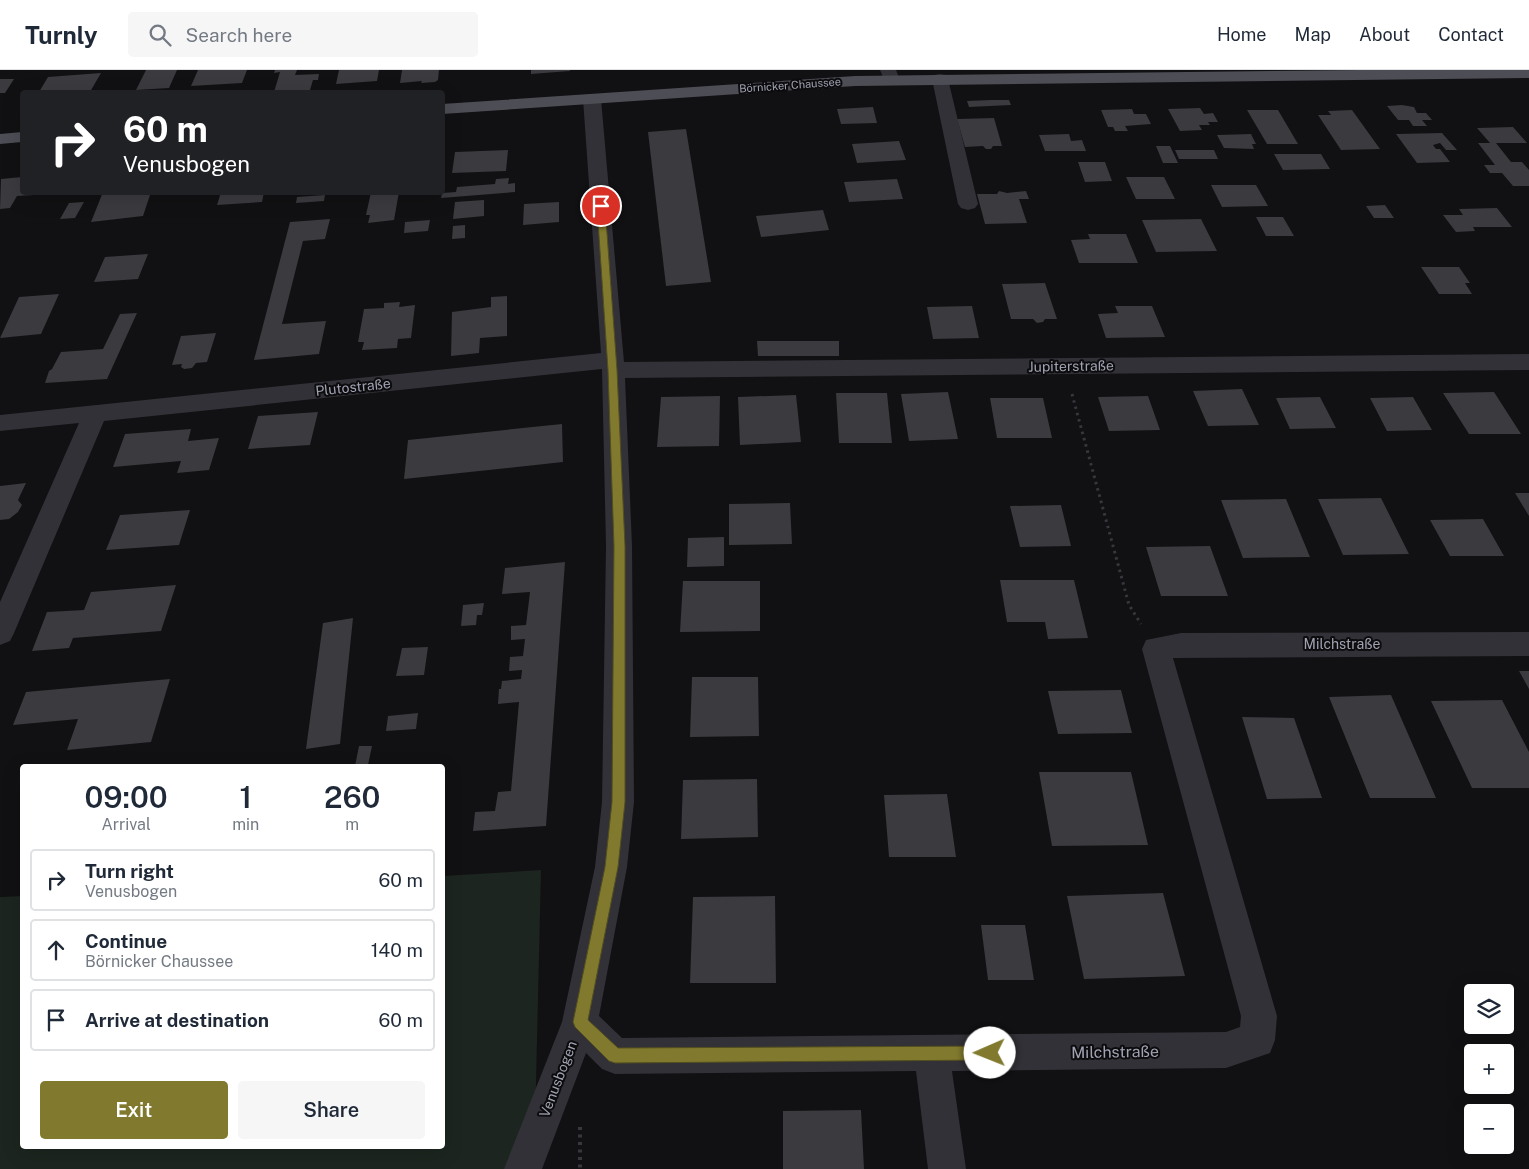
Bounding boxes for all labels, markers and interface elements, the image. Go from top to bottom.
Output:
search box [128,12,478,57]
text: Turnly [25,21,98,49]
icon: search [146,21,174,49]
text: Search here [186,24,292,46]
text: Home [1217,24,1267,45]
text: Map [1295,24,1331,45]
text: About [1359,24,1410,45]
text: Contact [1438,24,1504,45]
street label: Börnicker Chaussee [739,75,841,95]
text: 60 m [123,109,208,150]
icon: right [40,110,105,175]
text: Venusbogen [123,151,250,177]
pin [580,185,622,227]
icon: arrive [587,192,615,220]
street label: Jupiterstraße [1028,357,1114,375]
street label: Plutostraße [315,375,392,399]
street label: Milchstraße [1304,636,1381,652]
text: 09:00 [85,779,168,815]
text: 1 [240,779,252,815]
text: 260 [324,779,380,815]
text: Arrival [101,815,151,834]
text: min [232,815,259,834]
text: m [345,815,359,834]
text: Turn right [85,860,174,882]
icon: right [42,866,70,894]
text: 60 m [379,869,423,891]
text: Venusbogen [85,882,177,901]
text: Continue [85,930,167,952]
icon: ahead [42,936,70,964]
text: 140 m [371,939,423,961]
text: Börnicker Chaussee [85,952,233,971]
map controls [1464,984,1514,1154]
button: layers [1464,984,1514,1034]
icon: arrive [42,1006,70,1034]
text: Arrive at destination [85,1009,269,1031]
text: 60 m [379,1009,423,1031]
position arrow [963,1026,1015,1078]
street label: Venusbogen [536,1038,580,1120]
street label: Milchstraße [1071,1042,1159,1062]
button: + [1464,1044,1514,1094]
button: Exit [40,1081,228,1139]
button: Share [238,1081,425,1139]
button: − [1464,1104,1514,1154]

